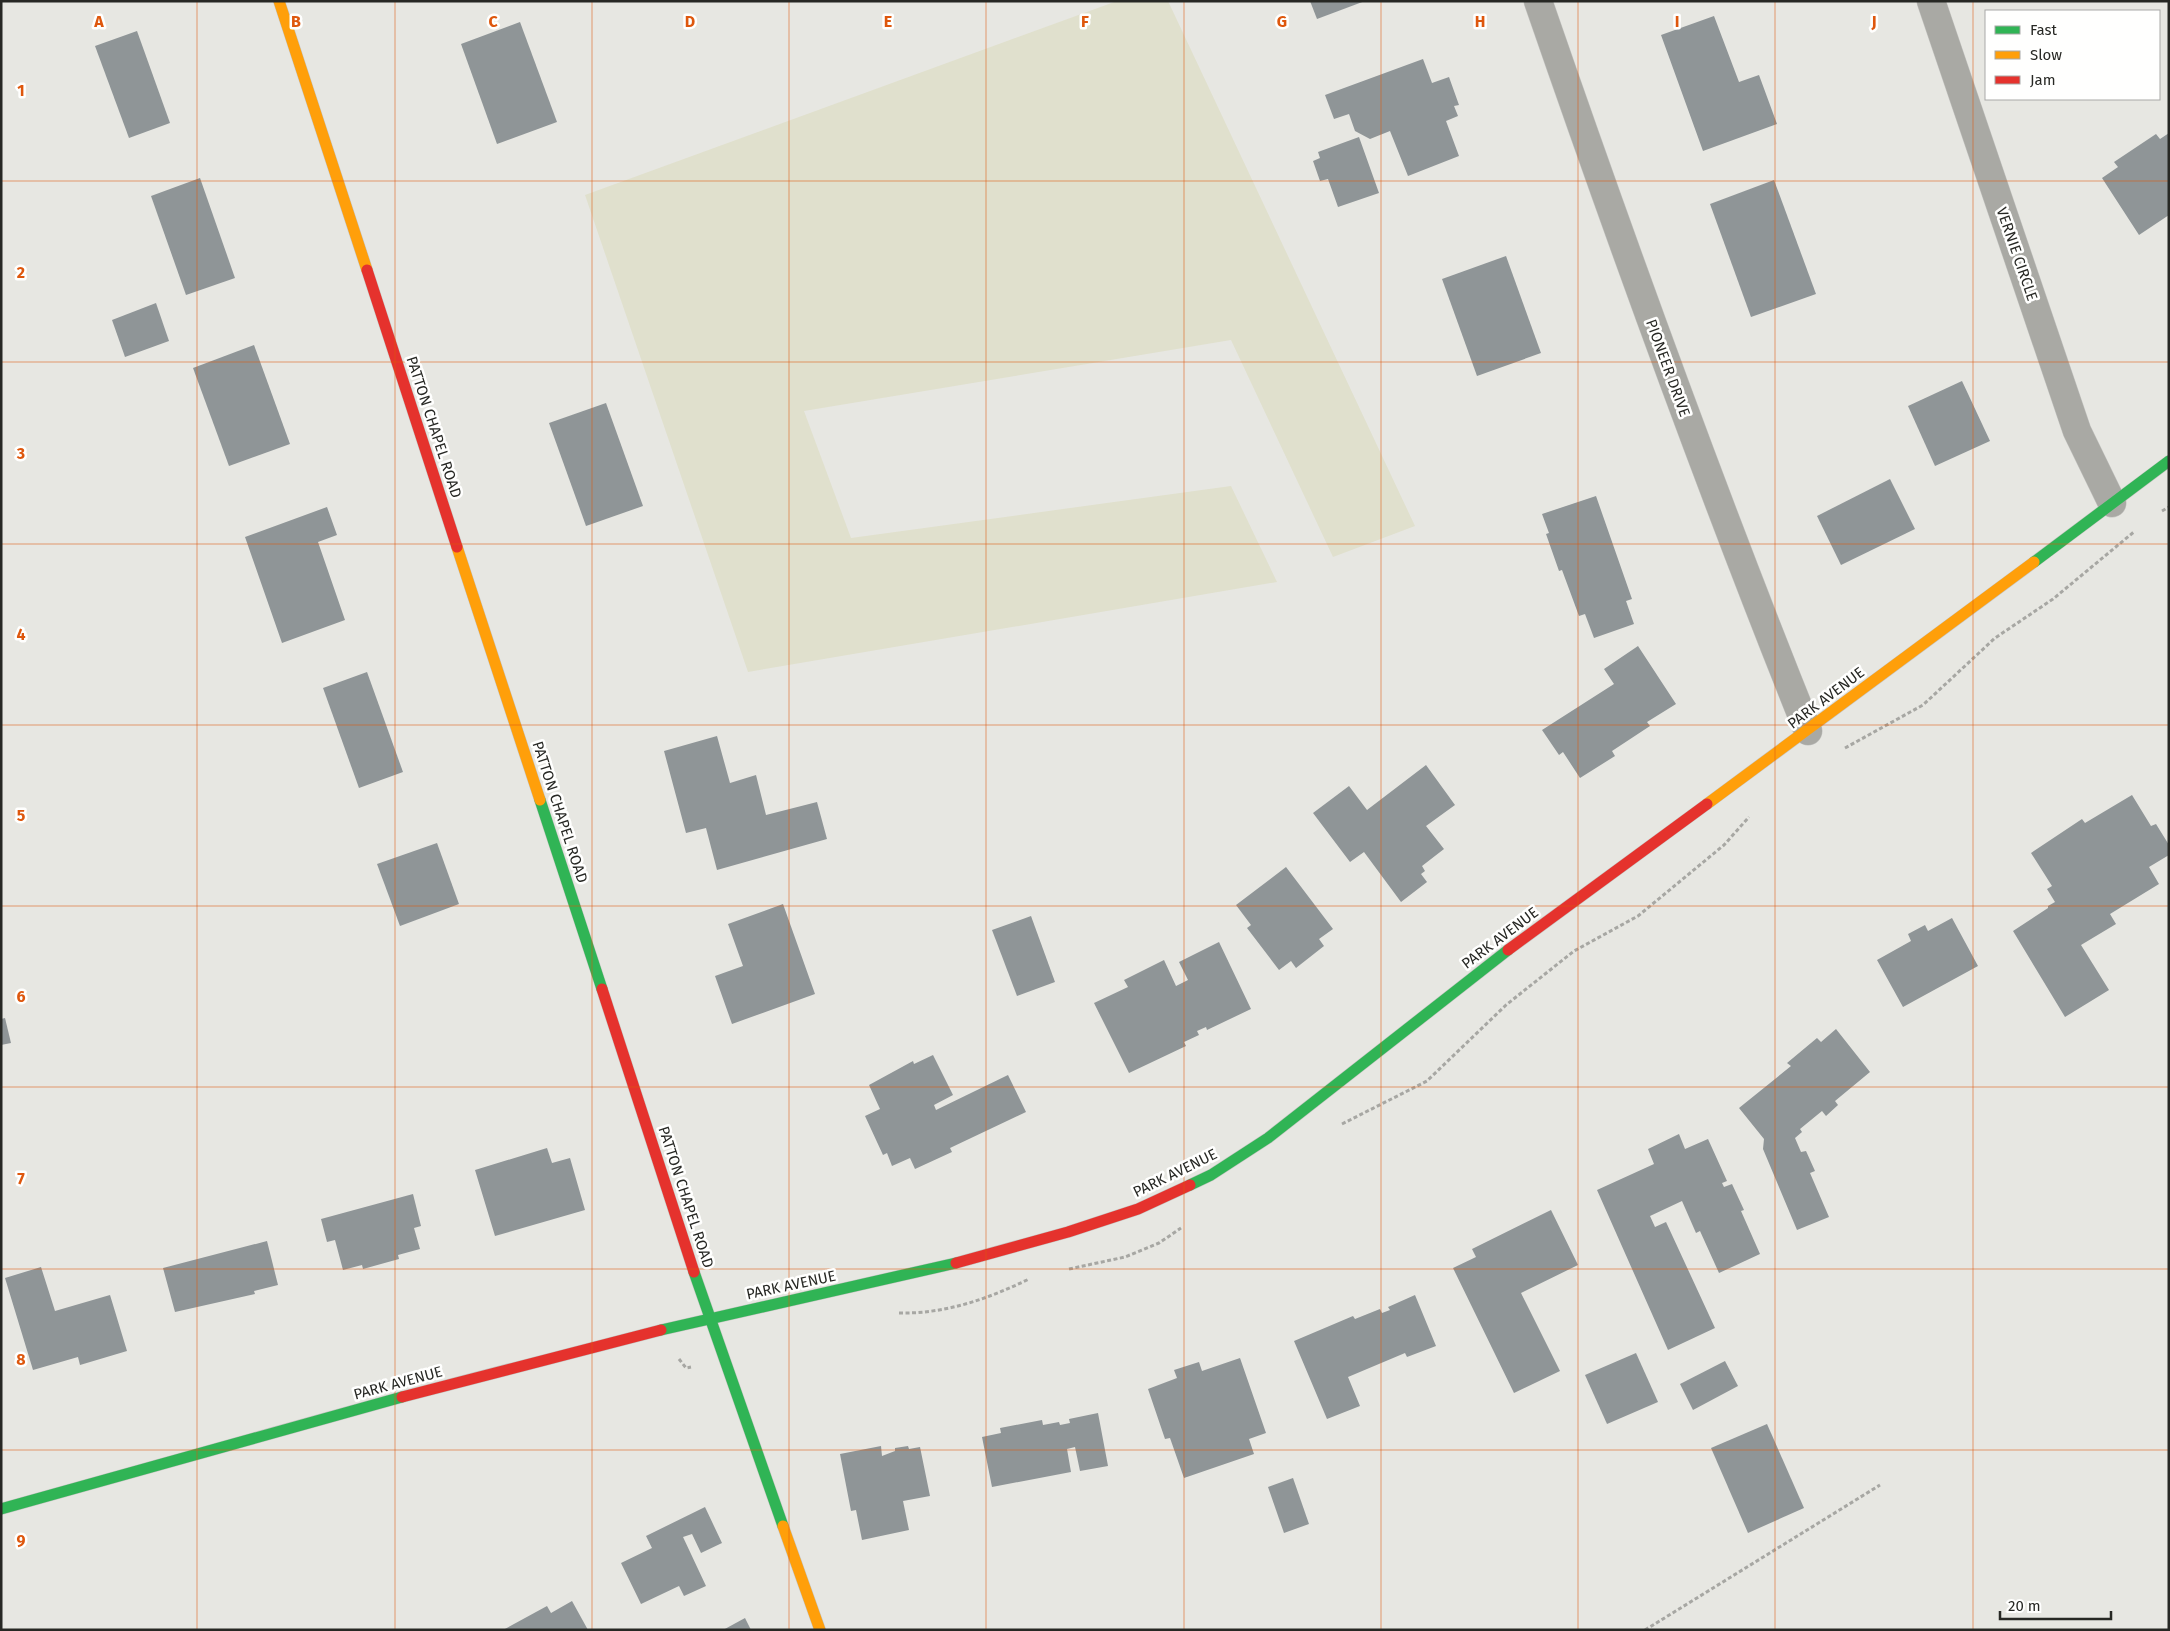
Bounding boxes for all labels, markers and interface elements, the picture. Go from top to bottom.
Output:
legend [1985,10,2160,100]
text: A [93,12,104,31]
text: B [291,12,301,31]
text: C [488,12,498,31]
text: D [685,12,695,31]
text: E [884,12,892,31]
text: F [1081,12,1089,31]
text: G [1277,12,1287,31]
text: H [1475,12,1485,31]
text: I [1675,12,1679,31]
text: J [1870,12,1877,31]
text: Fast [2030,21,2057,39]
text: Slow [2030,46,2062,64]
text: Jam [2030,71,2056,89]
text: 1 [17,81,25,100]
street label: VERNIE CIRCLE [1993,205,2041,303]
text: 2 [17,263,25,282]
street label: PIONEER DRIVE [1642,317,1694,419]
street label: PATTON CHAPEL ROAD [403,354,465,500]
text: 3 [16,444,25,463]
text: 4 [16,625,26,644]
street label: PARK AVENUE [1784,663,1868,733]
street label: PATTON CHAPEL ROAD [529,739,591,885]
text: 5 [17,806,26,825]
street label: PARK AVENUE [1458,903,1542,973]
text: 6 [16,987,26,1006]
street label: PATTON CHAPEL ROAD [655,1124,717,1270]
street label: PARK AVENUE [1130,1145,1220,1201]
text: 7 [17,1169,25,1188]
street label: PARK AVENUE [745,1267,837,1303]
text: 8 [16,1350,26,1369]
street label: PARK AVENUE [352,1362,444,1404]
text: 9 [17,1531,26,1550]
scale bar [2000,1588,2111,1620]
text: 20 m [2008,1597,2041,1615]

